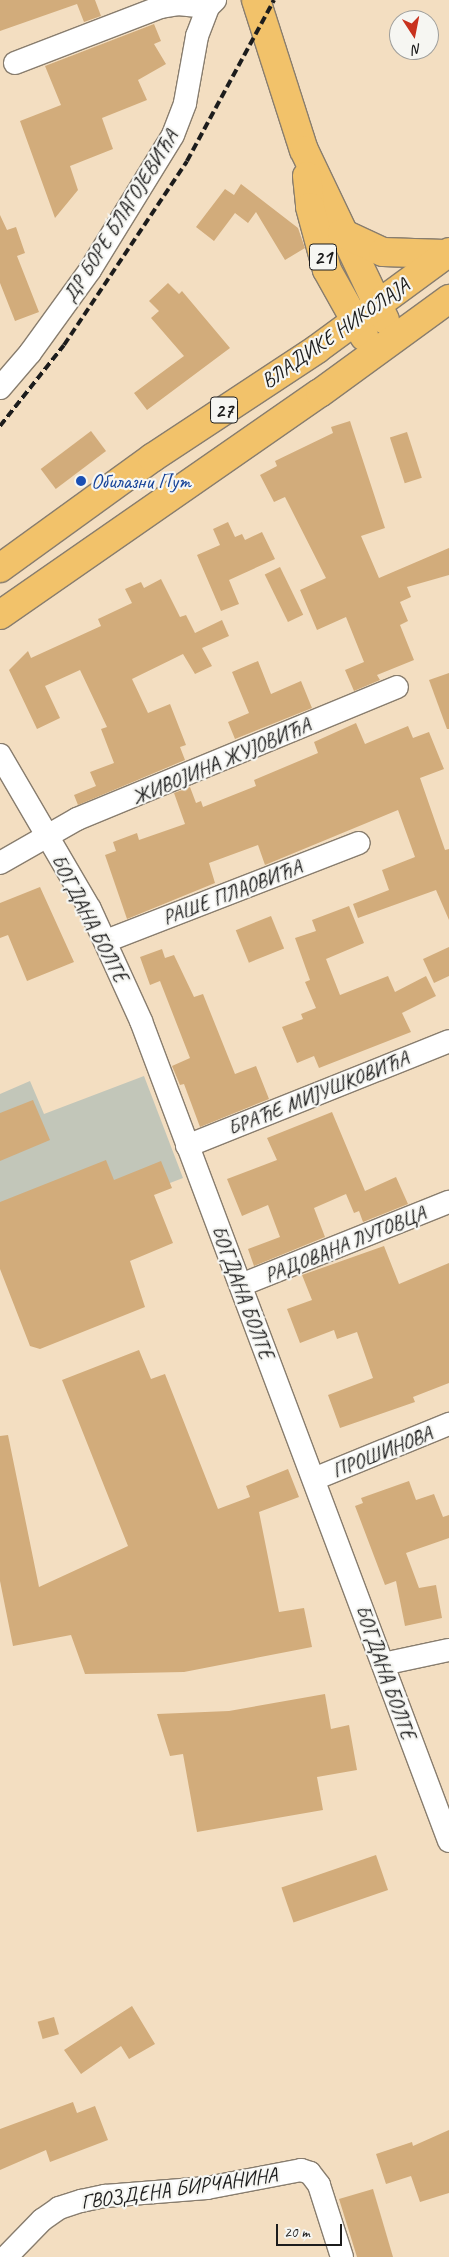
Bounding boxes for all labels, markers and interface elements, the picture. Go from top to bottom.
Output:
north arrow [389,10,439,60]
text: N [411,40,423,58]
street label: ДР БОРЕ БЛАГОЈЕВИЋА [57,126,183,306]
road number: 21 [308,240,338,274]
street label: ВЛАДИКЕ НИКОЛАЈА [256,273,414,393]
road number: 27 [209,392,239,428]
place label: Обилазни Пут [91,468,189,494]
marker: Обилазни Пут [75,475,87,487]
street label: ЖИВОЈИНА ЖУЈОВИЋА [128,712,314,810]
street label: БОГДАНА БОЛТЕ [46,850,134,986]
street label: РАШЕ ПЛАОВИЋА [159,854,305,930]
street label: БРАЋЕ МИЈУШКОВИЋА [224,1045,412,1141]
street label: РАДОВАНА ЛУТОВЦА [261,1200,429,1288]
street label: БОГДАНА БОЛТЕ [206,1222,280,1362]
street label: ПРОШИНОВА [328,1421,436,1483]
street label: БОГДАНА БОЛТЕ [350,1602,422,1742]
street label: ГВОЗДЕНА БИРЧАНИНА [79,2162,279,2214]
scale bar [279,2214,345,2246]
text: 20 m [284,2223,310,2242]

